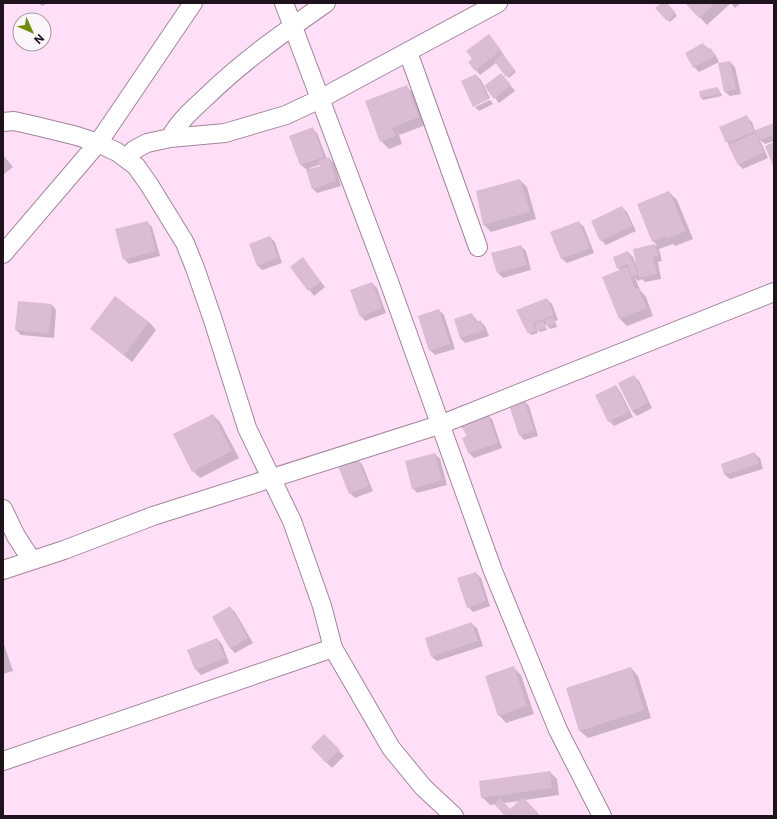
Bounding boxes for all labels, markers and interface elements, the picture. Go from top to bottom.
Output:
north arrow [12,12,52,52]
text: N [31,31,47,47]

